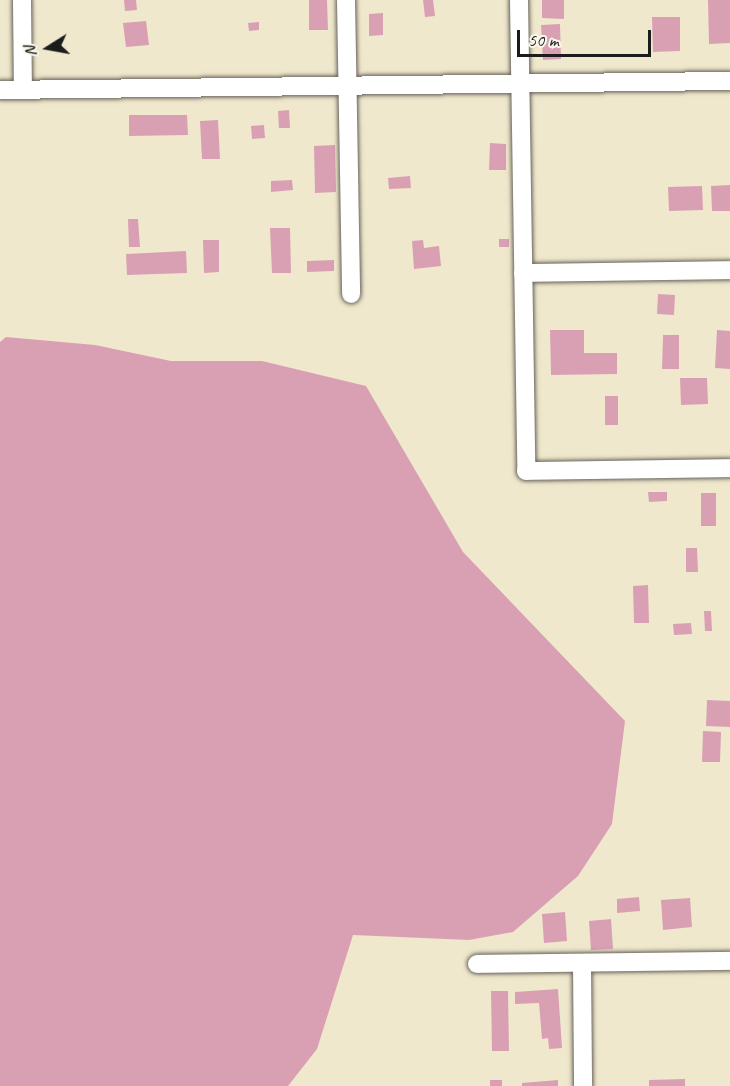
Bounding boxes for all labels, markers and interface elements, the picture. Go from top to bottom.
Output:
north arrow [18,18,78,78]
scale bar [520,18,654,56]
text: 50 m [528,29,559,51]
text: N [20,45,41,58]

